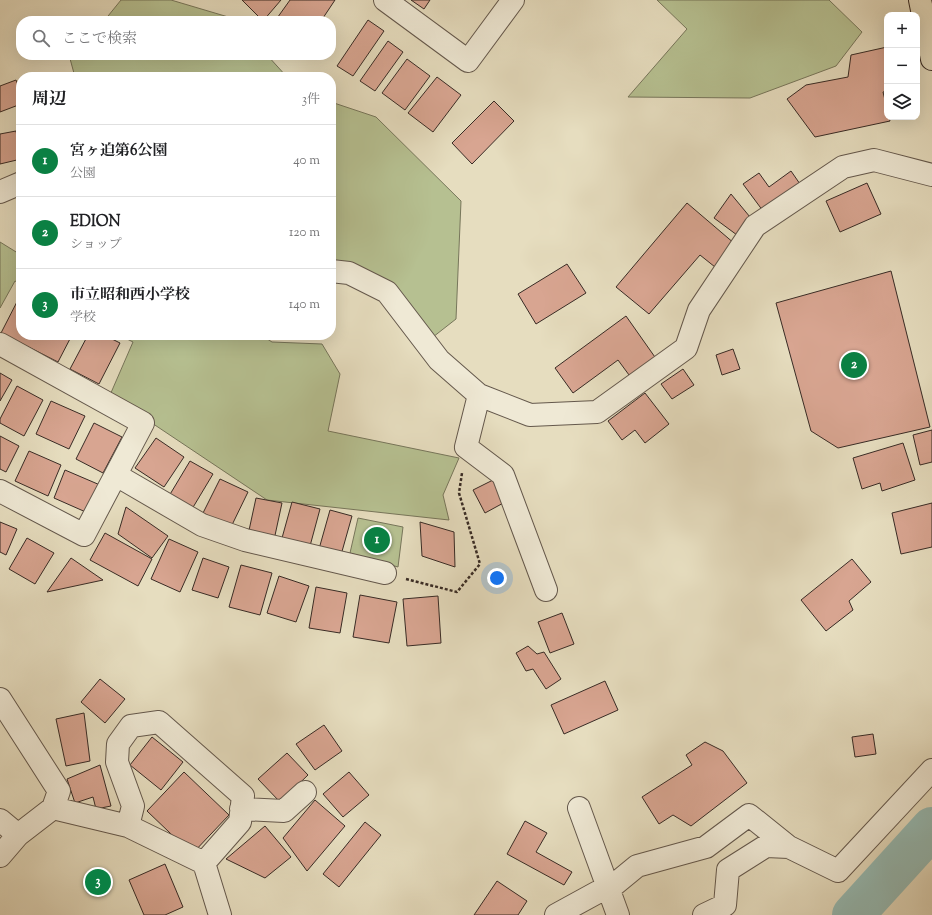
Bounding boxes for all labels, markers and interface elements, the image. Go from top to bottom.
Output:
map controls [884,12,920,120]
button: + [884,12,920,48]
search box [16,16,336,60]
icon: search [30,27,52,49]
text: ここで検索 [62,29,137,50]
button: − [884,48,920,84]
button: layers [884,84,920,120]
text: 周辺 [32,88,66,112]
text: 3件 [302,91,320,109]
text: 宮ヶ迫第6公園 [70,141,167,162]
text: 1 [43,152,47,170]
text: 40 m [293,152,320,170]
text: 公園 [70,165,96,183]
text: EDION [70,212,120,233]
text: 2 [42,224,48,242]
text: 120 m [289,224,320,242]
text: ショップ [70,236,122,254]
text: 市立昭和西小学校 [70,285,190,306]
text: 3 [42,296,48,314]
text: 140 m [289,296,320,314]
text: 学校 [70,309,96,327]
pin: 2 [841,350,867,380]
pin: 1 [364,525,390,555]
your location [487,568,507,588]
pin: 3 [85,867,111,897]

